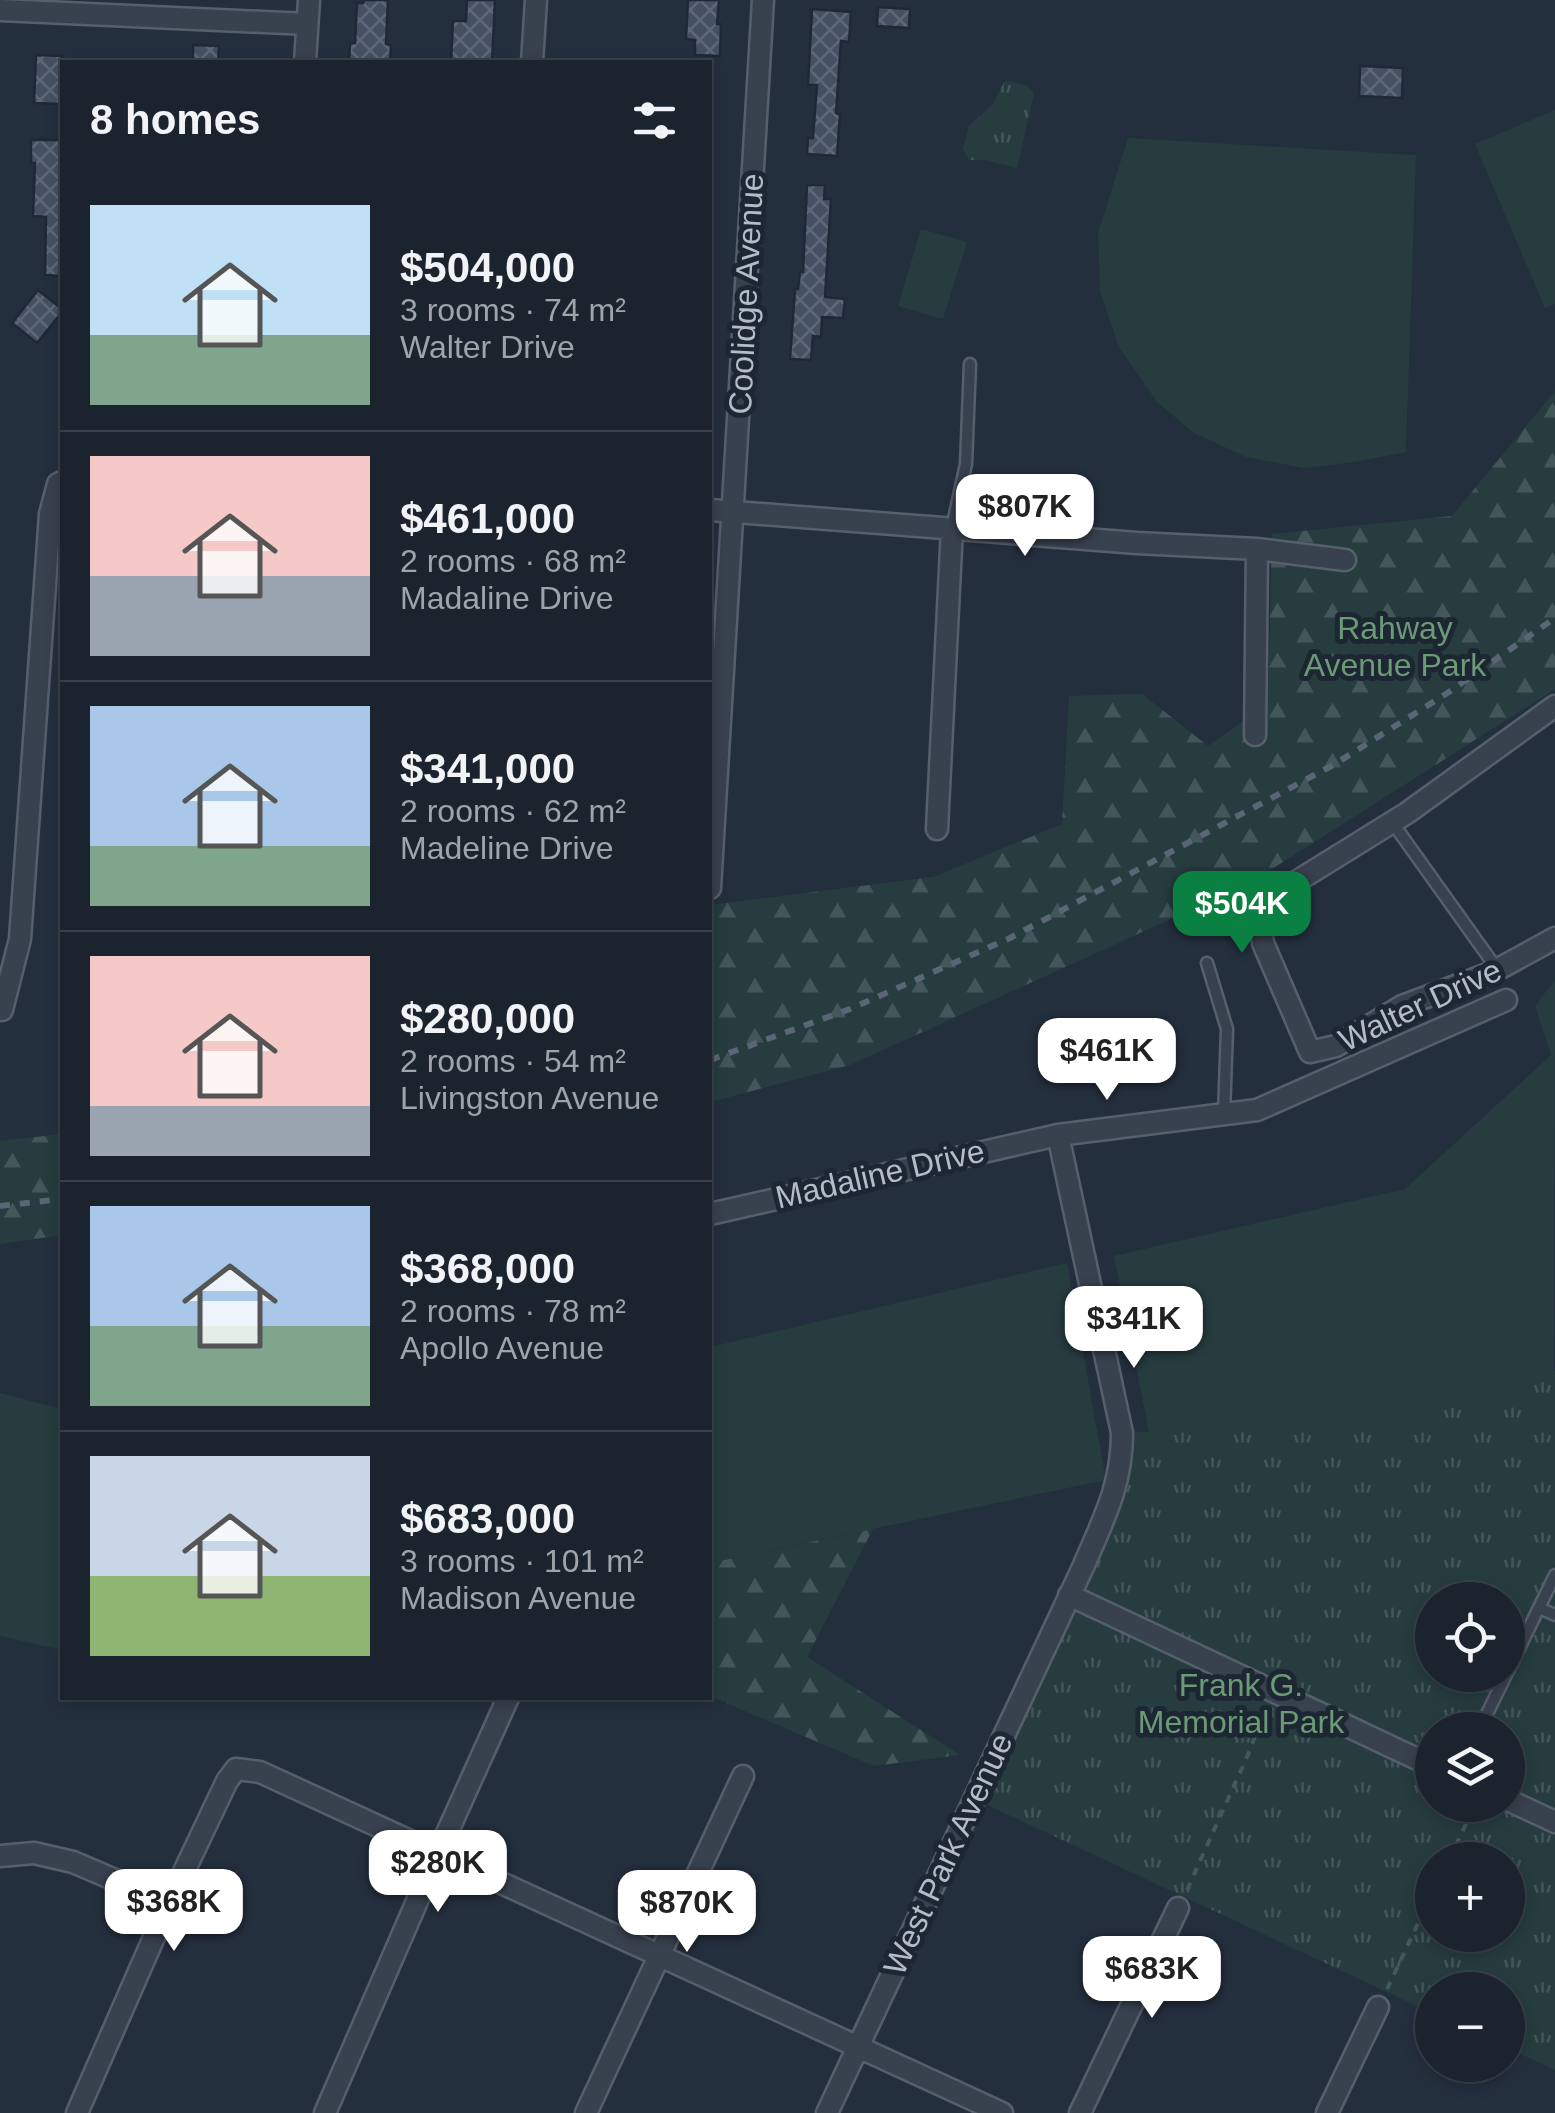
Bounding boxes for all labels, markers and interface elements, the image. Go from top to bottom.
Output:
icon: filters [627,93,682,148]
text: 8 homes [90,96,260,143]
street label: Coolidge Avenue [722,173,770,415]
text: $504,000 [400,244,575,291]
icon: home [170,245,290,365]
text: 3 rooms · 74 m² [400,292,626,328]
text: Walter Drive [400,329,575,365]
pin: $807K [955,474,1095,559]
text: $807K [978,488,1072,524]
text: $461,000 [400,495,575,542]
icon: home [170,496,290,616]
text: 2 rooms · 68 m² [400,543,626,579]
text: Madaline Drive [400,580,613,616]
park label: Rahway Avenue Park [1304,610,1487,683]
text: $341,000 [400,745,575,792]
icon: home [170,746,290,866]
text: 2 rooms · 62 m² [400,793,626,829]
text: Madeline Drive [400,830,613,866]
pin: $504K [1172,871,1312,956]
text: $504K [1195,885,1289,921]
street label: Walter Drive [1333,952,1507,1058]
text: $280,000 [400,995,575,1042]
icon: home [170,996,290,1116]
pin: $461K [1037,1018,1177,1103]
text: $461K [1060,1032,1154,1068]
text: 2 rooms · 54 m² [400,1043,626,1079]
text: Livingston Avenue [400,1080,659,1116]
street label: Madaline Drive [772,1132,988,1216]
text: $368,000 [400,1245,575,1292]
icon: home [170,1246,290,1366]
pin: $341K [1064,1286,1204,1371]
text: 2 rooms · 78 m² [400,1293,626,1329]
text: $341K [1087,1300,1181,1336]
text: Apollo Avenue [400,1330,604,1366]
text: $683,000 [400,1495,575,1542]
icon: home [170,1496,290,1616]
text: 3 rooms · 101 m² [400,1543,644,1579]
text: Madison Avenue [400,1580,636,1616]
map controls [1415,1582,1525,2082]
button: locate [1415,1582,1525,1692]
park label: Frank G. Memorial Park [1138,1667,1345,1740]
button: layers [1415,1712,1525,1822]
street label: West Park Avenue [876,1728,1020,1980]
pin: $280K [368,1830,508,1915]
button: + [1415,1842,1525,1952]
text: $280K [391,1844,485,1880]
pin: $368K [104,1869,244,1954]
pin: $870K [617,1870,757,1955]
text: $368K [127,1883,221,1919]
text: $870K [640,1884,734,1920]
pin: $683K [1082,1936,1222,2021]
text: $683K [1105,1950,1199,1986]
button: − [1415,1972,1525,2082]

